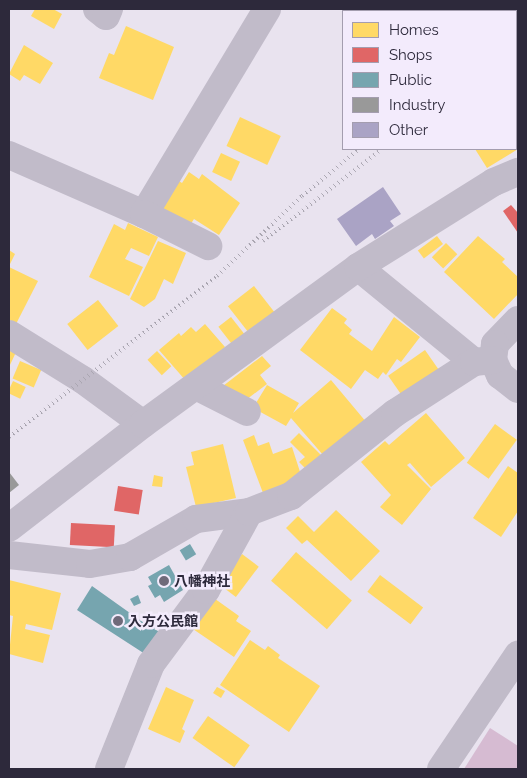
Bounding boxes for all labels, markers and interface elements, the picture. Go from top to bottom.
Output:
legend [342,10,517,150]
text: Homes [389,21,439,39]
text: Shops [389,46,432,64]
text: Public [389,71,432,89]
text: Industry [389,96,445,114]
text: Other [389,121,428,139]
place label: 八幡神社 [174,573,230,589]
marker: 八幡神社 [158,575,170,587]
place label: 入方公民館 [128,613,198,629]
marker: 入方公民館 [112,615,124,627]

